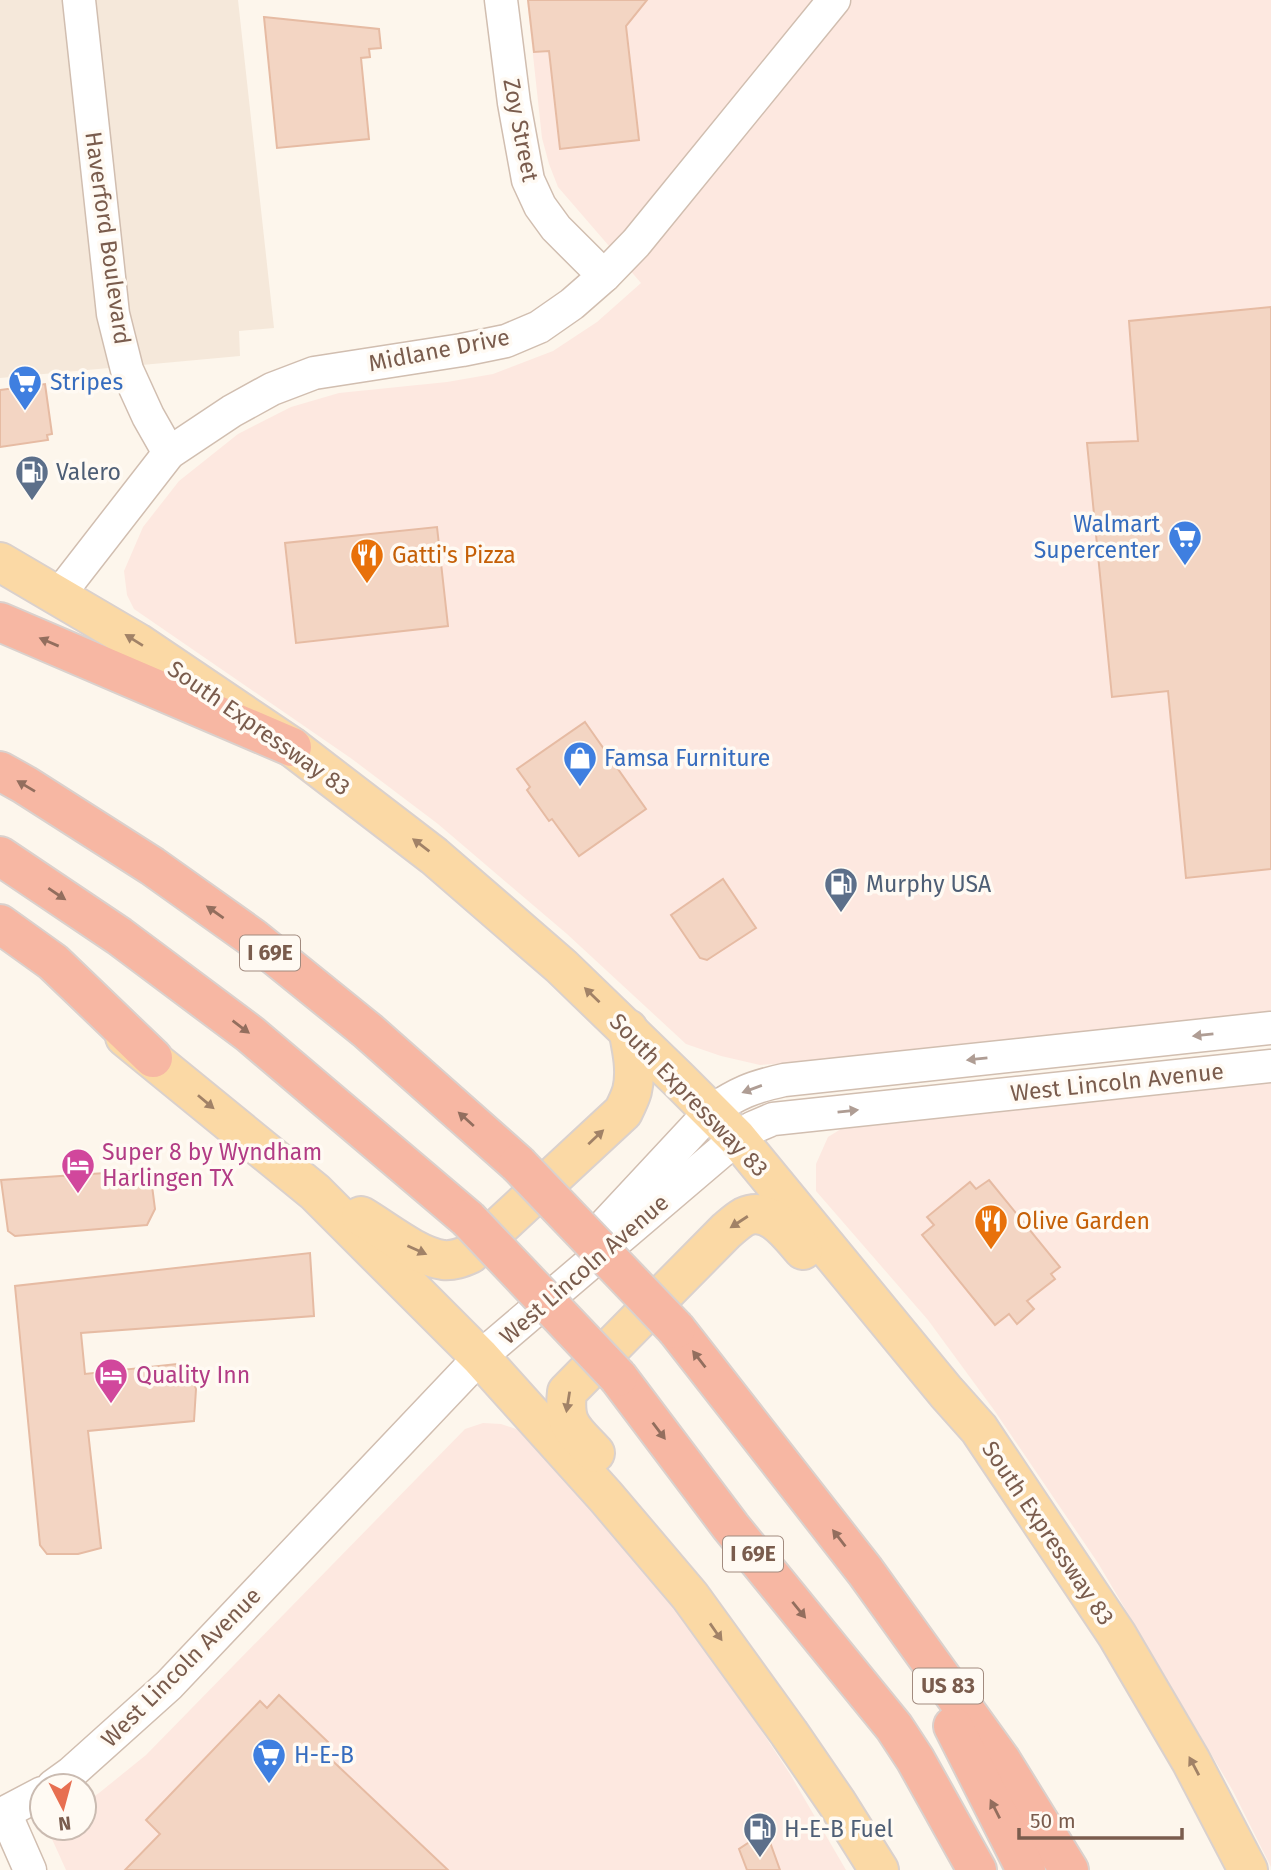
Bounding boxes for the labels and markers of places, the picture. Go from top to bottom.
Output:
supermarket icon: Stripes [6,363,44,412]
place label: Stripes [50,368,123,396]
fuel station icon: Valero [13,453,51,502]
place label: Valero [56,458,121,486]
place label: Walmart Supercenter [1034,510,1161,564]
supermarket icon: Walmart Supercenter [1166,518,1204,567]
restaurant icon: Gatti's Pizza [348,536,386,585]
place label: Gatti's Pizza [392,541,516,569]
shop icon: Famsa Furniture [561,739,599,788]
place label: Famsa Furniture [604,744,770,772]
fuel station icon: Murphy USA [822,865,860,914]
place label: Murphy USA [866,870,992,898]
place label: Super 8 by Wyndham Harlingen TX [102,1138,322,1192]
hotel icon: Super 8 by Wyndham Harlingen TX [59,1146,97,1195]
restaurant icon: Olive Garden [972,1202,1010,1251]
place label: Olive Garden [1016,1207,1150,1235]
hotel icon: Quality Inn [92,1356,130,1405]
place label: Quality Inn [136,1361,250,1389]
supermarket icon: H-E-B [250,1736,288,1785]
place label: H-E-B [294,1741,354,1769]
fuel station icon: H-E-B Fuel [741,1810,779,1859]
place label: H-E-B Fuel [784,1815,893,1843]

